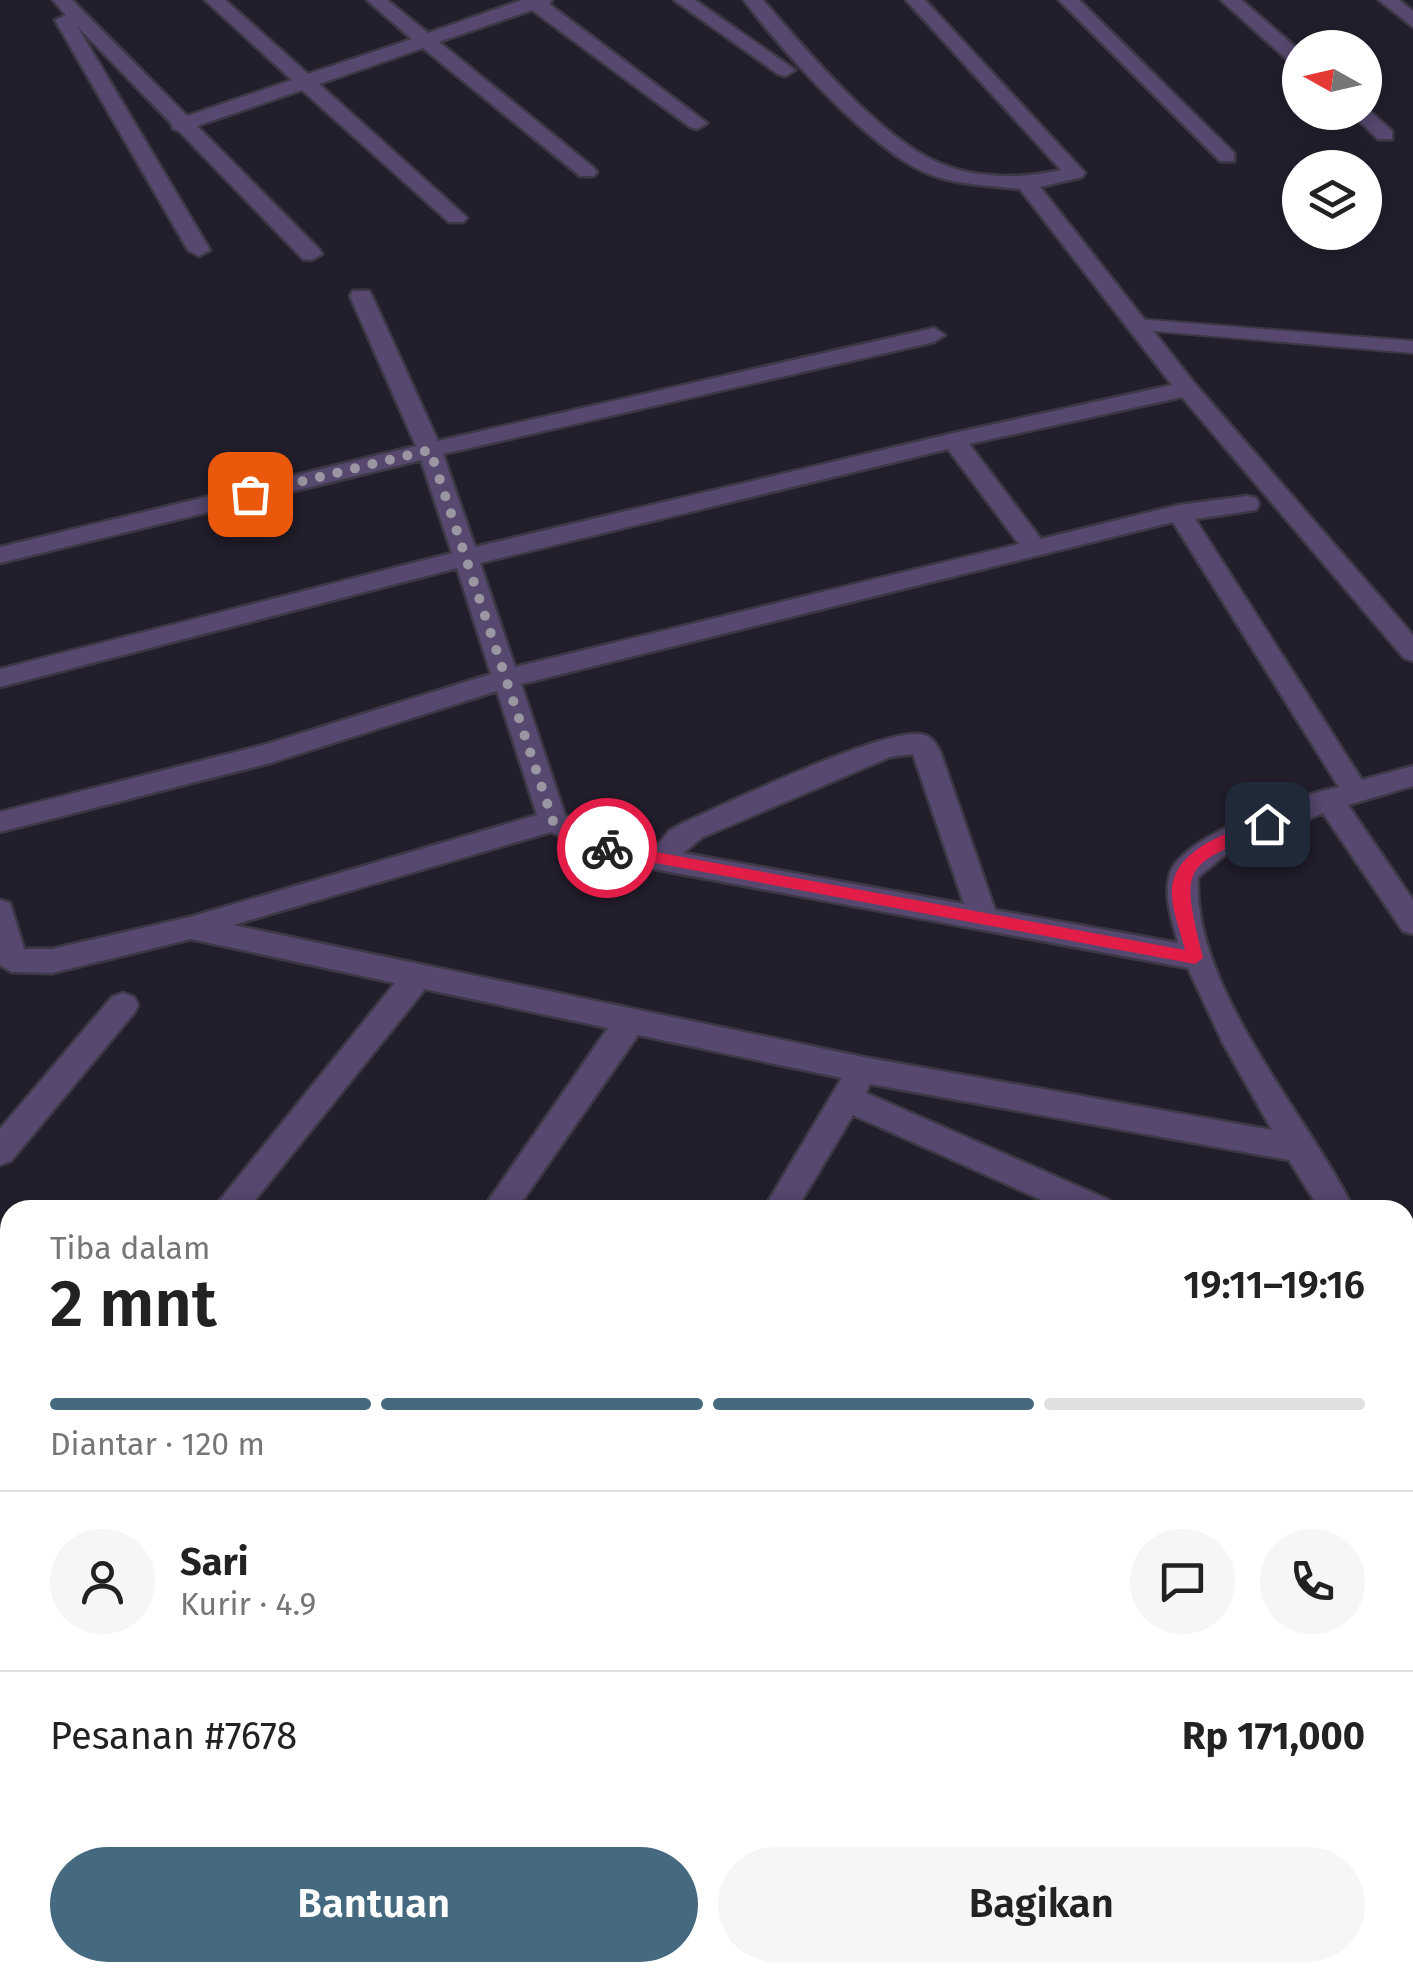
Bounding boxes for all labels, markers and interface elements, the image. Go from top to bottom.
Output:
north arrow [1282,30,1382,130]
map controls [1282,30,1382,250]
button: layers [1282,150,1382,250]
pin [208,452,293,537]
icon: bag [223,467,278,522]
pin [1225,782,1310,867]
icon: home [1240,797,1295,852]
courier [557,798,657,898]
icon: bike [580,821,635,876]
text: Tiba dalam [50,1229,210,1267]
text: 19:11–19:16 [1183,1262,1365,1308]
text: 2 mnt [50,1265,217,1343]
text: Diantar · 120 m [50,1425,265,1463]
button: person [50,1529,155,1634]
button: chat [1130,1529,1235,1634]
button: phone [1260,1529,1365,1634]
text: Sari [180,1539,249,1585]
text: Kurir · 4.9 [180,1585,316,1623]
text: Pesanan #7678 [50,1713,297,1759]
text: Rp 171,000 [1182,1713,1365,1759]
button: Bantuan [50,1847,698,1962]
button: Bagikan [718,1847,1365,1962]

